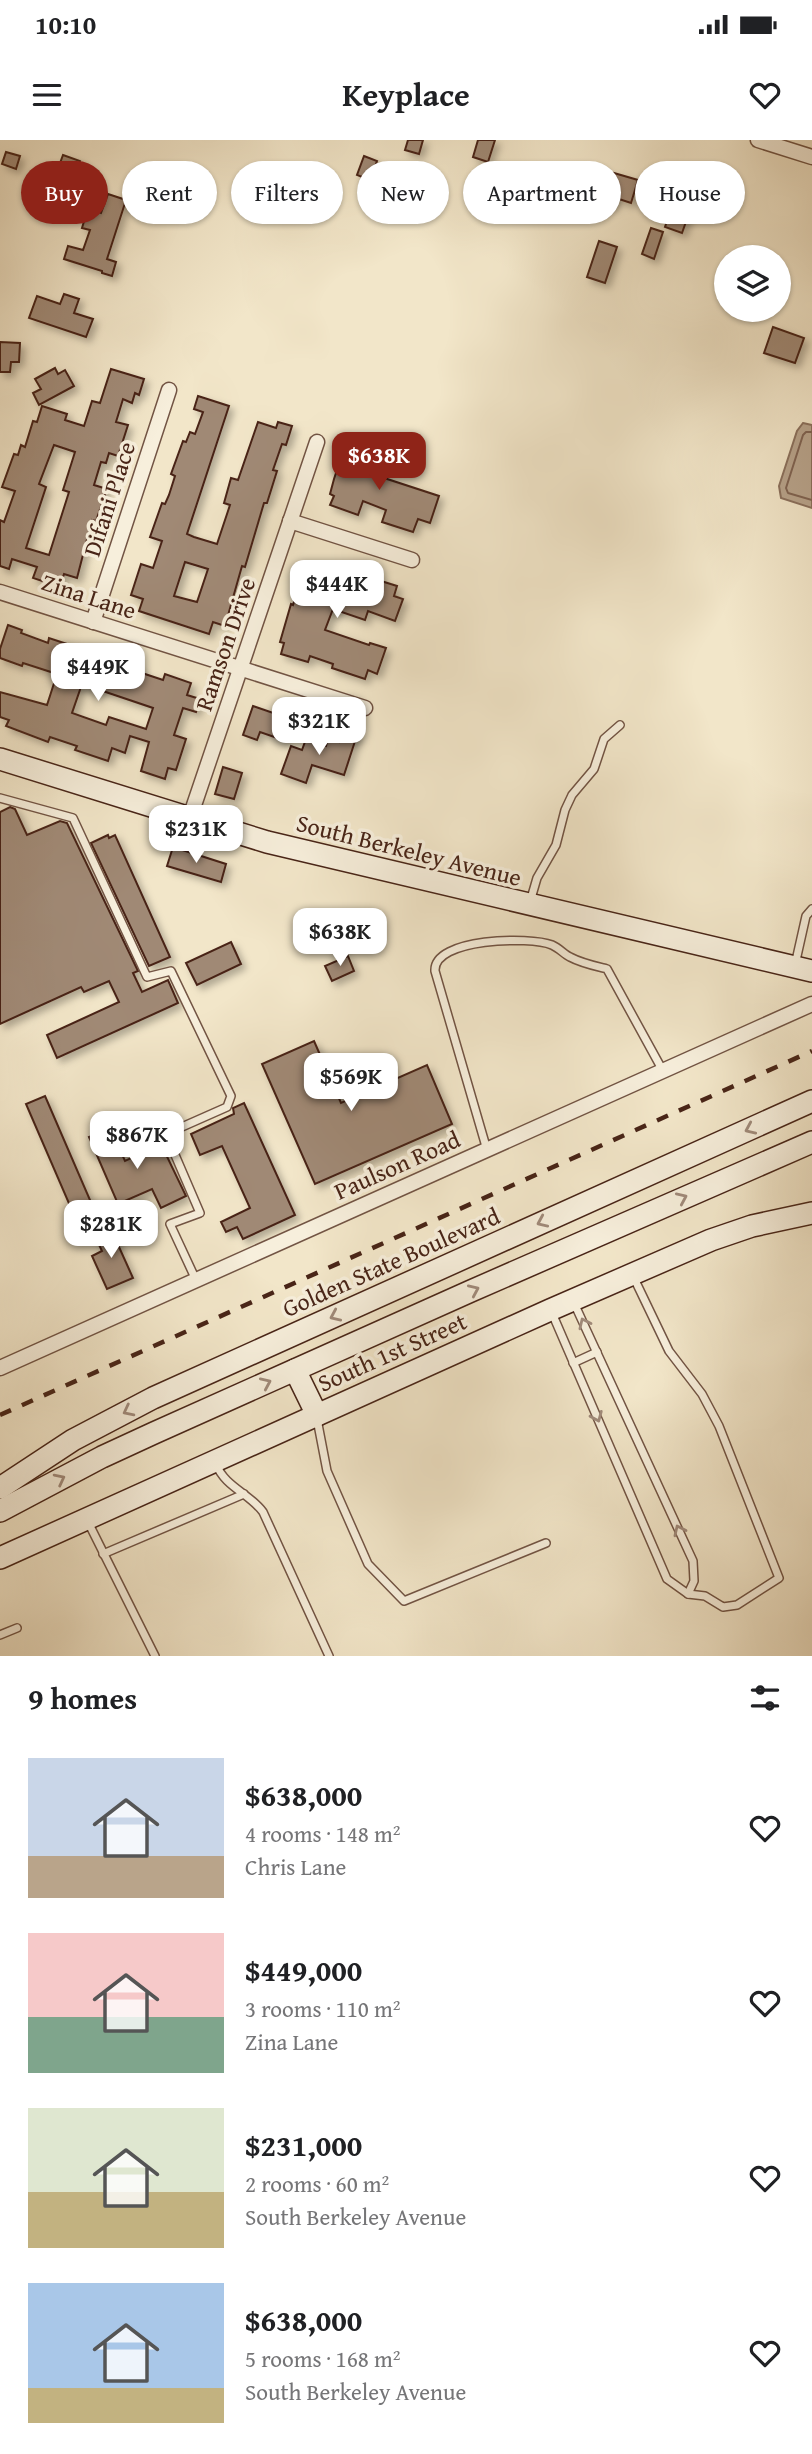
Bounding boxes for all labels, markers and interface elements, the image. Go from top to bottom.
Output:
text: 10:10 [35,5,96,44]
text: Keyplace [342,71,470,118]
icon: menu [28,76,66,114]
icon: heart [746,76,784,114]
chip: Buy [21,161,108,224]
chip: Rent [122,161,217,224]
chip: Filters [231,161,343,224]
chip: New [357,161,449,224]
chip: Apartment [463,161,621,224]
chip: House [635,161,745,224]
map controls [714,245,791,322]
button: layers [714,245,791,322]
pin: $638K [330,432,428,492]
street label: Difani Place [74,437,144,561]
text: $638K [348,438,410,471]
pin: $444K [288,560,386,620]
street label: Zina Lane [37,564,141,628]
text: $444K [306,566,368,599]
street label: Ramson Drive [186,573,264,715]
pin: $449K [49,644,147,703]
text: $449K [67,649,129,682]
pin: $321K [270,698,368,757]
text: $321K [288,703,350,736]
street label: South Berkeley Avenue [293,805,525,895]
pin: $231K [147,806,245,865]
text: $231K [165,811,227,844]
pin: $638K [291,908,389,968]
text: $638K [309,914,371,947]
pin: $569K [302,1054,400,1113]
text: $569K [320,1059,382,1092]
pin: $867K [88,1112,186,1171]
text: $867K [106,1117,168,1150]
one-way arrow [745,1121,757,1135]
street label: Paulson Road [328,1122,466,1208]
one-way arrow [675,1192,687,1206]
street label: Golden State Boulevard [277,1198,505,1326]
pin: $281K [62,1200,160,1260]
text: $281K [80,1206,142,1239]
one-way arrow [537,1214,549,1228]
one-way arrow [467,1284,479,1298]
street label: South 1st Street [312,1303,473,1400]
one-way arrow [330,1308,342,1322]
one-way arrow [578,1318,592,1330]
one-way arrow [259,1377,271,1391]
one-way arrow [123,1402,135,1416]
one-way arrow [589,1410,603,1422]
one-way arrow [53,1473,65,1487]
one-way arrow [673,1525,687,1537]
text: 9 homes [28,1676,137,1720]
icon: filters [746,1679,784,1717]
text: $638,000 [245,1773,362,1817]
icon: home [84,1786,168,1870]
icon: heart [746,1809,784,1847]
text: 4 rooms · 148 m² [245,1817,400,1850]
text: Chris Lane [245,1850,346,1883]
text: $449,000 [245,1948,362,1992]
icon: home [84,1961,168,2045]
icon: heart [746,1984,784,2022]
text: 3 rooms · 110 m² [245,1992,400,2025]
text: Zina Lane [245,2025,338,2058]
text: $231,000 [245,2123,362,2167]
icon: home [84,2136,168,2220]
icon: heart [746,2159,784,2197]
text: 2 rooms · 60 m² [245,2167,389,2200]
text: South Berkeley Avenue [245,2200,466,2233]
text: $638,000 [245,2298,362,2342]
icon: home [84,2311,168,2395]
icon: heart [746,2334,784,2372]
text: 5 rooms · 168 m² [245,2342,400,2375]
text: South Berkeley Avenue [245,2375,466,2408]

